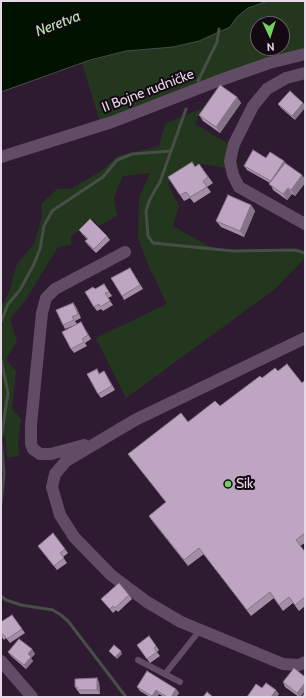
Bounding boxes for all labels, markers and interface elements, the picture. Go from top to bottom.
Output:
water label: Neretva [33,7,83,41]
north arrow [250,16,290,56]
text: N [266,40,275,54]
street label: II Bojne rudničke [100,66,196,116]
place label: Sik [236,476,253,492]
marker: Sik [223,479,233,489]

